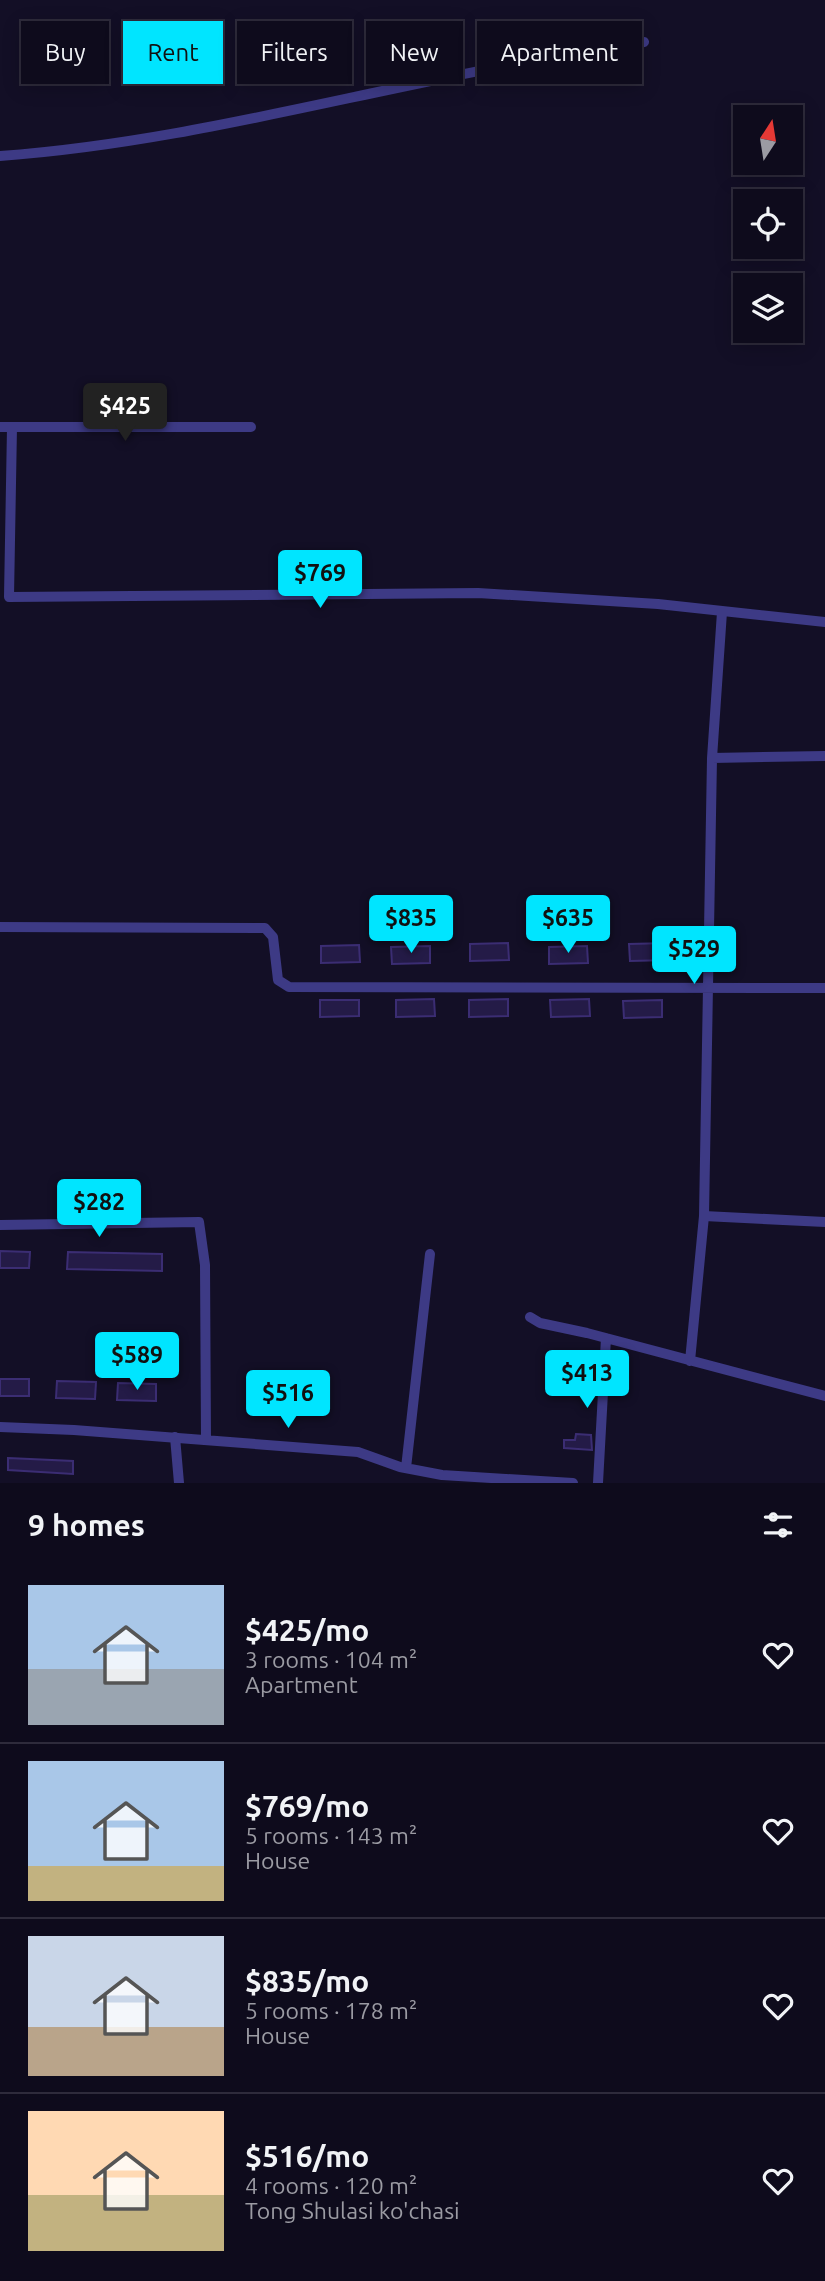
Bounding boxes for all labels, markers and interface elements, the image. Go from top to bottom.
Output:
chip: Buy [21,21,109,84]
chip: Rent [123,21,223,84]
chip: Filters [237,21,352,84]
chip: New [366,21,463,84]
chip: Apartment [477,21,642,84]
north arrow [733,105,803,175]
map controls [733,105,803,343]
button: locate [733,189,803,259]
button: layers [733,273,803,343]
pin: $425 [84,384,166,443]
text: $425 [99,393,151,418]
pin: $769 [279,550,361,610]
text: $769 [294,560,346,585]
pin: $835 [370,895,452,955]
pin: $635 [527,895,609,955]
text: $835 [385,905,437,930]
text: $635 [542,905,594,930]
pin: $529 [653,926,735,986]
text: $529 [668,936,720,961]
pin: $282 [58,1180,140,1239]
text: $282 [73,1189,125,1214]
pin: $589 [96,1332,178,1392]
text: $589 [111,1342,163,1367]
pin: $413 [546,1350,628,1410]
text: $413 [561,1360,613,1385]
pin: $516 [247,1370,329,1430]
text: $516 [262,1380,314,1405]
icon: filters [759,1506,797,1544]
text: 9 homes [28,1508,145,1542]
icon: home [84,1613,168,1697]
text: $425/mo [245,1613,369,1647]
icon: heart [759,1636,797,1674]
text: 3 rooms · 104 m² [245,1647,417,1672]
text: Apartment [245,1672,358,1697]
icon: home [84,1789,168,1873]
text: $769/mo [245,1789,369,1823]
icon: heart [759,1812,797,1850]
text: 5 rooms · 143 m² [245,1823,417,1848]
text: House [245,1848,310,1873]
icon: home [84,1964,168,2048]
text: $835/mo [245,1964,369,1998]
icon: heart [759,1987,797,2025]
text: 5 rooms · 178 m² [245,1998,417,2023]
text: House [245,2023,310,2048]
icon: home [84,2139,168,2223]
text: $516/mo [245,2139,369,2173]
icon: heart [759,2162,797,2200]
text: 4 rooms · 120 m² [245,2173,417,2198]
text: Tong Shulasi ko'chasi [245,2198,460,2223]

